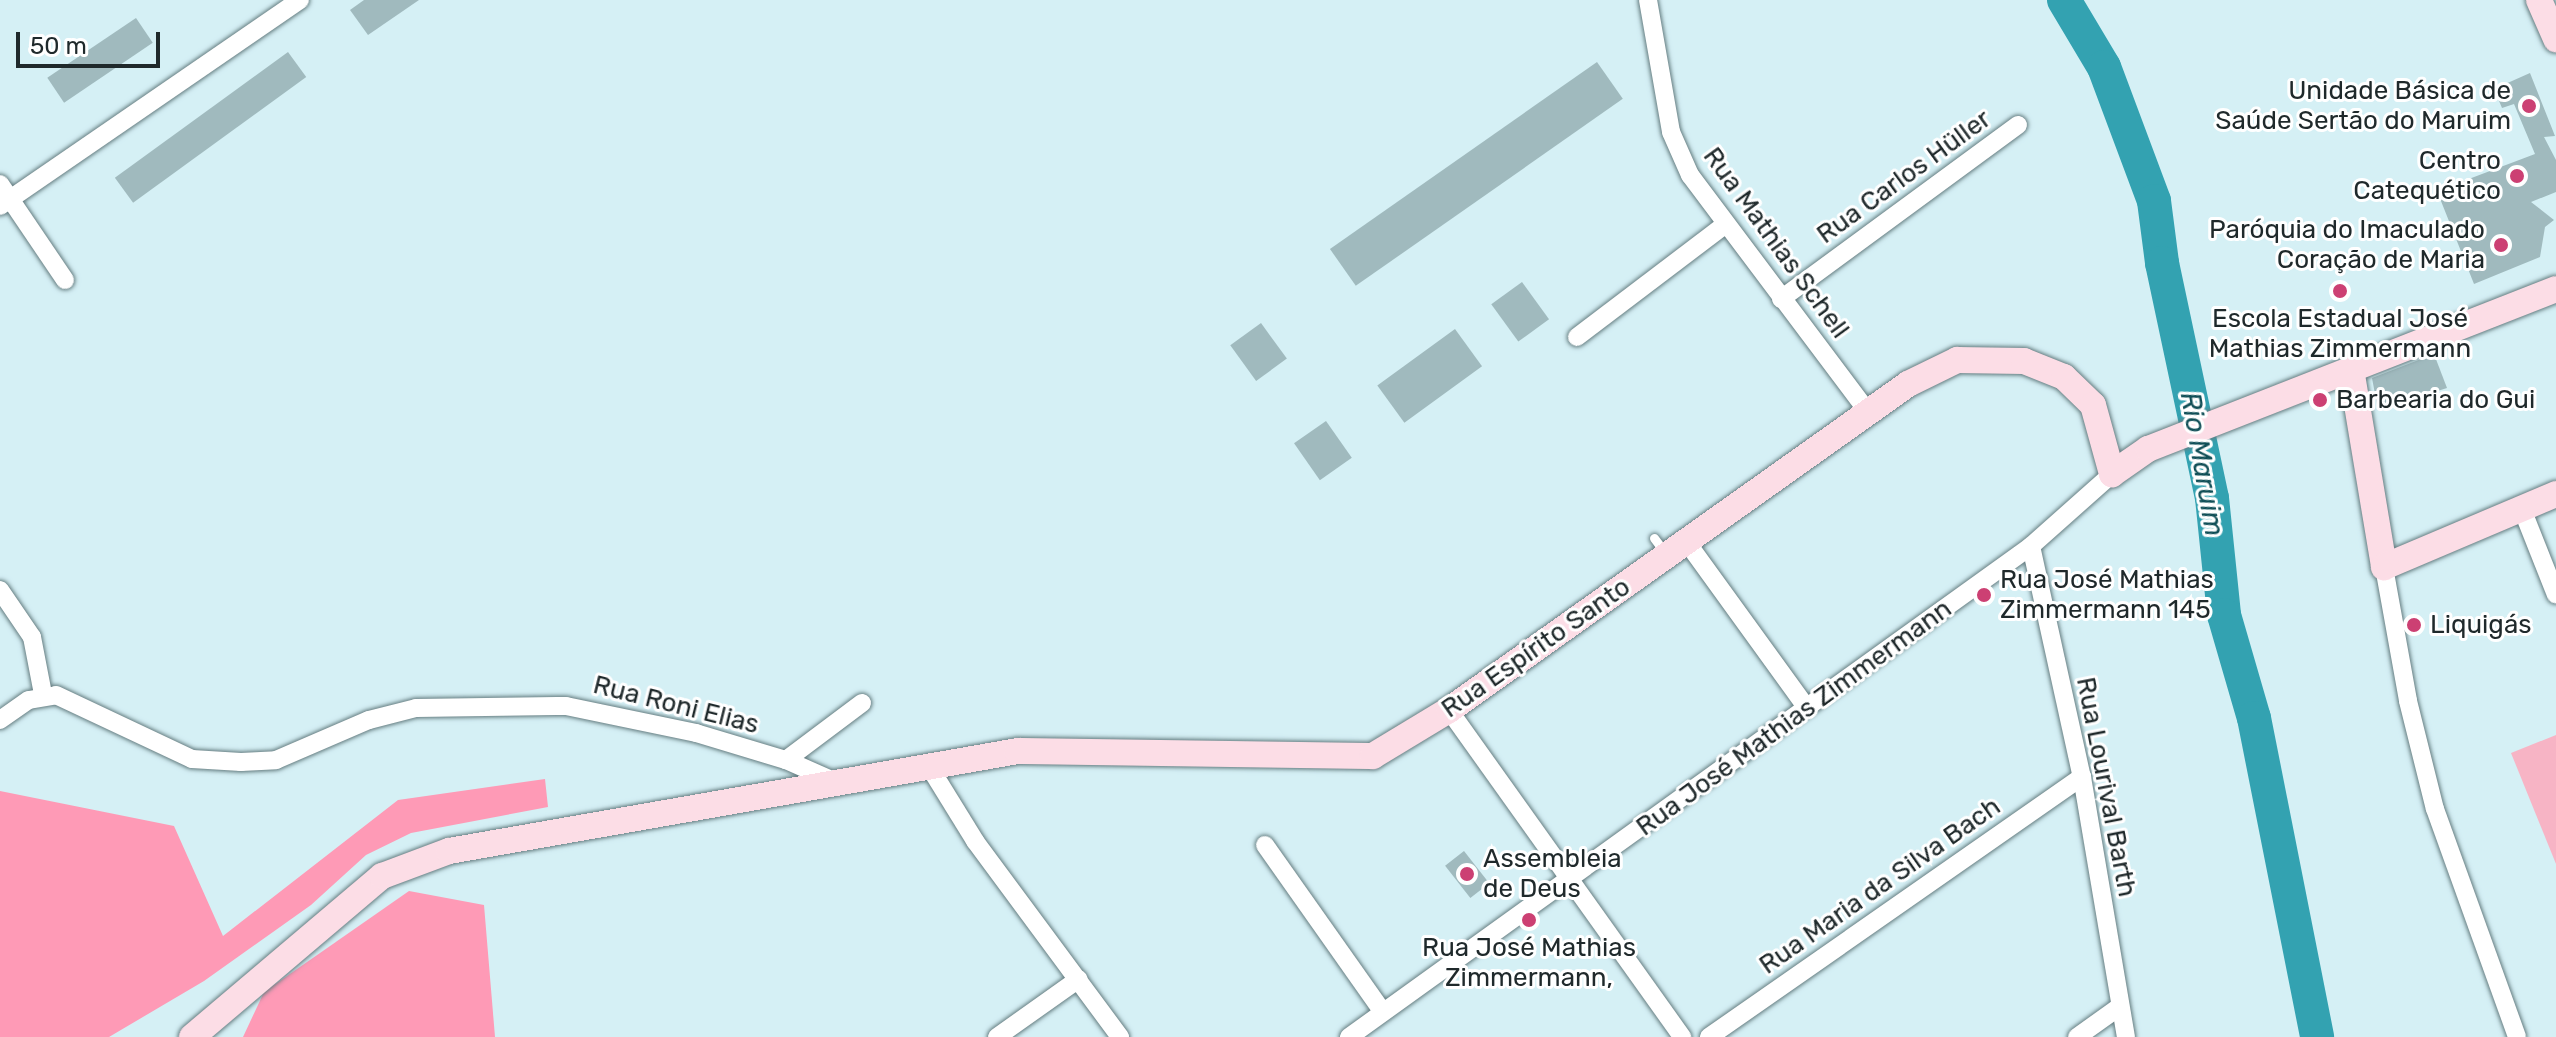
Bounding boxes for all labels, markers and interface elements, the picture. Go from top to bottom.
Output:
scale bar [20,16,164,66]
text: 50 m [30,32,87,60]
place label: Unidade Básica de Saúde Sertão do Maruim [2215,75,2511,136]
marker: Unidade Básica de Saúde Sertão do Maruim [2518,95,2540,117]
street label: Rua Carlos Hüller [1811,104,1997,250]
street label: Rua Mathias Schell [1696,142,1856,344]
place label: Centro Catequético [2353,145,2501,206]
marker: Centro Catequético [2508,167,2526,185]
place label: Paróquia do Imaculado Coração de Maria [2209,214,2485,276]
marker: Paróquia do Imaculado Coração de Maria [2492,236,2510,254]
marker: Escola Estadual José Mathias Zimmermann [2331,282,2349,300]
place label: Escola Estadual José Mathias Zimmermann [2209,303,2471,364]
place label: Barbearia do Gui [2336,384,2535,416]
water label: Rio Maruim [2173,389,2231,539]
marker: Barbearia do Gui [2311,391,2329,409]
place label: Rua José Mathias Zimmermann 145 [2000,564,2214,626]
street label: Rua Espírito Santo [1436,571,1636,725]
marker: Rua José Mathias Zimmermann 145 [1975,586,1993,604]
street label: Rua José Mathias Zimmermann [1630,593,1958,843]
place label: Liquigás [2430,609,2532,641]
marker: Liquigás [2405,616,2423,634]
street label: Rua Roni Elias [590,669,762,741]
street label: Rua Lourival Barth [2069,675,2143,899]
street label: Rua Maria da Silva Bach [1754,791,2006,981]
place label: Assembleia de Deus [1483,843,1622,904]
marker: Assembleia de Deus [1458,865,1476,883]
marker: Rua José Mathias Zimmermann, [1520,911,1538,929]
place label: Rua José Mathias Zimmermann, [1422,932,1636,994]

